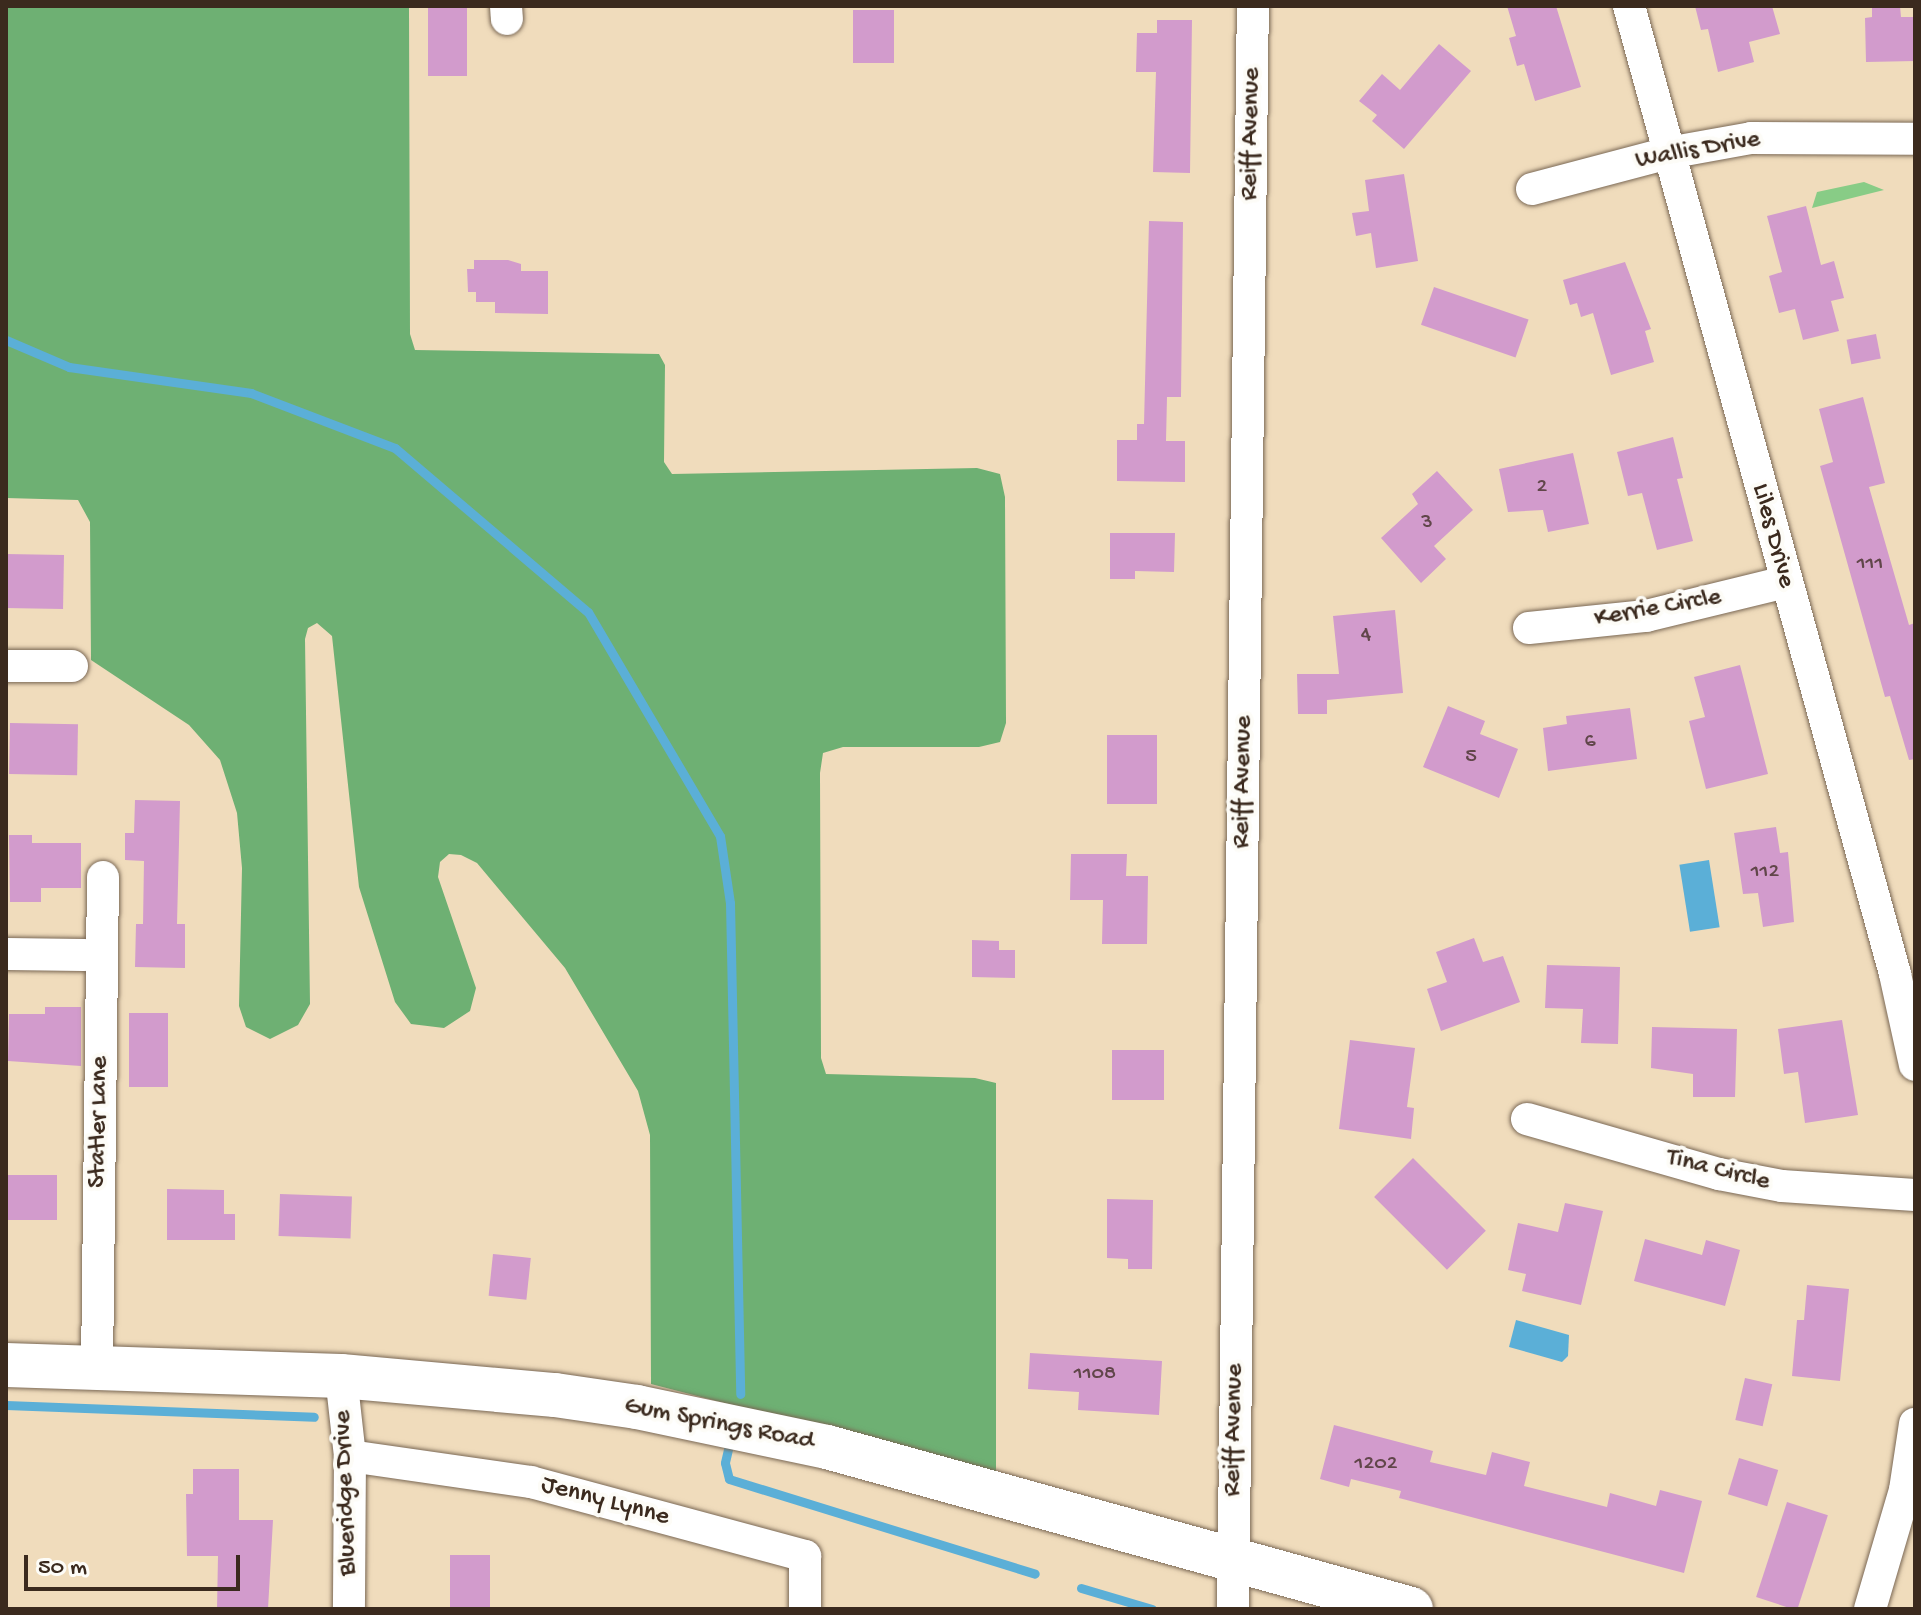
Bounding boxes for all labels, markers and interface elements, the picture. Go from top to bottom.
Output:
street label: Reiff Avenue [1235,67,1269,201]
street label: Wallis Drive [1633,125,1763,177]
house number: 2 [1537,475,1547,501]
street label: Liles Drive [1743,480,1801,592]
house number: 3 [1421,511,1433,537]
house number: 111 [1857,552,1883,578]
street label: Kerrie Circle [1592,582,1724,636]
house number: 4 [1361,623,1371,649]
street label: Reiff Avenue [1227,715,1261,849]
house number: 6 [1584,730,1596,756]
house number: 5 [1465,745,1477,771]
house number: 112 [1751,860,1779,886]
street label: Statler Lane [83,1056,117,1188]
street label: Tina Circle [1663,1143,1773,1199]
house number: 1108 [1074,1362,1116,1388]
street label: Reiff Avenue [1218,1363,1252,1497]
street label: Gum Springs Road [622,1391,816,1459]
street label: Blueridge Drive [329,1410,365,1576]
house number: 1202 [1355,1452,1397,1478]
street label: Jenny Lynne [538,1470,672,1534]
scale bar [28,1539,244,1589]
text: 50 m [38,1554,87,1583]

